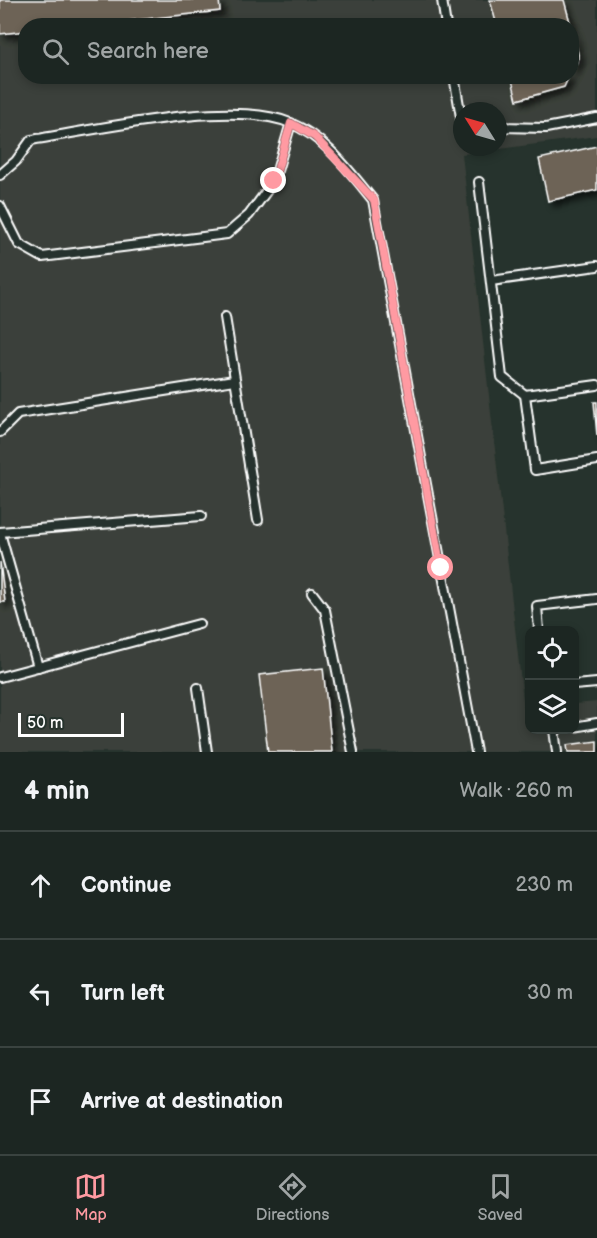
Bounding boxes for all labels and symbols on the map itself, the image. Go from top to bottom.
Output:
north arrow [453,102,507,156]
route end [260,167,286,193]
route start [427,554,453,580]
scale bar [18,710,124,738]

